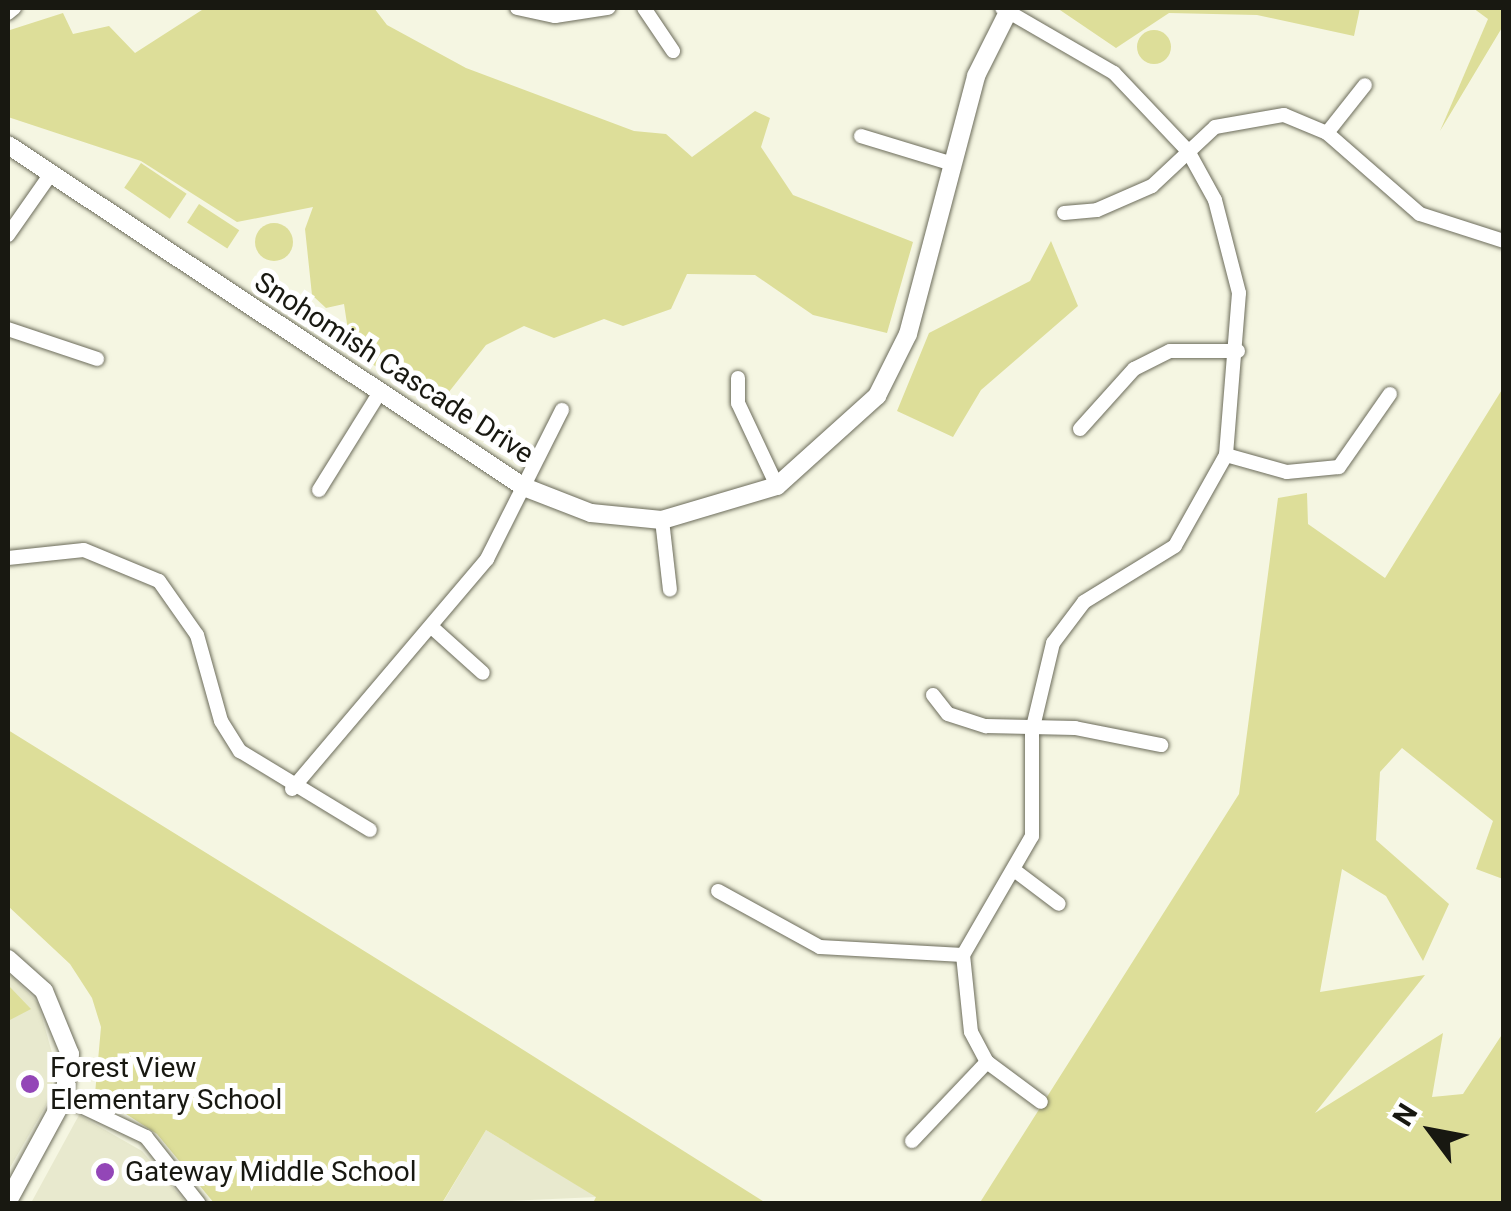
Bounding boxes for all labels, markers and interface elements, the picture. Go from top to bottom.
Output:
street label: Snohomish Cascade Drive [248,265,540,471]
place label: Forest View Elementary School [50,1051,282,1117]
marker: Forest View Elementary School [19,1073,41,1095]
north arrow [1381,1081,1481,1181]
text: N [1386,1098,1424,1132]
place label: Gateway Middle School [125,1155,416,1189]
marker: Gateway Middle School [94,1161,116,1183]

